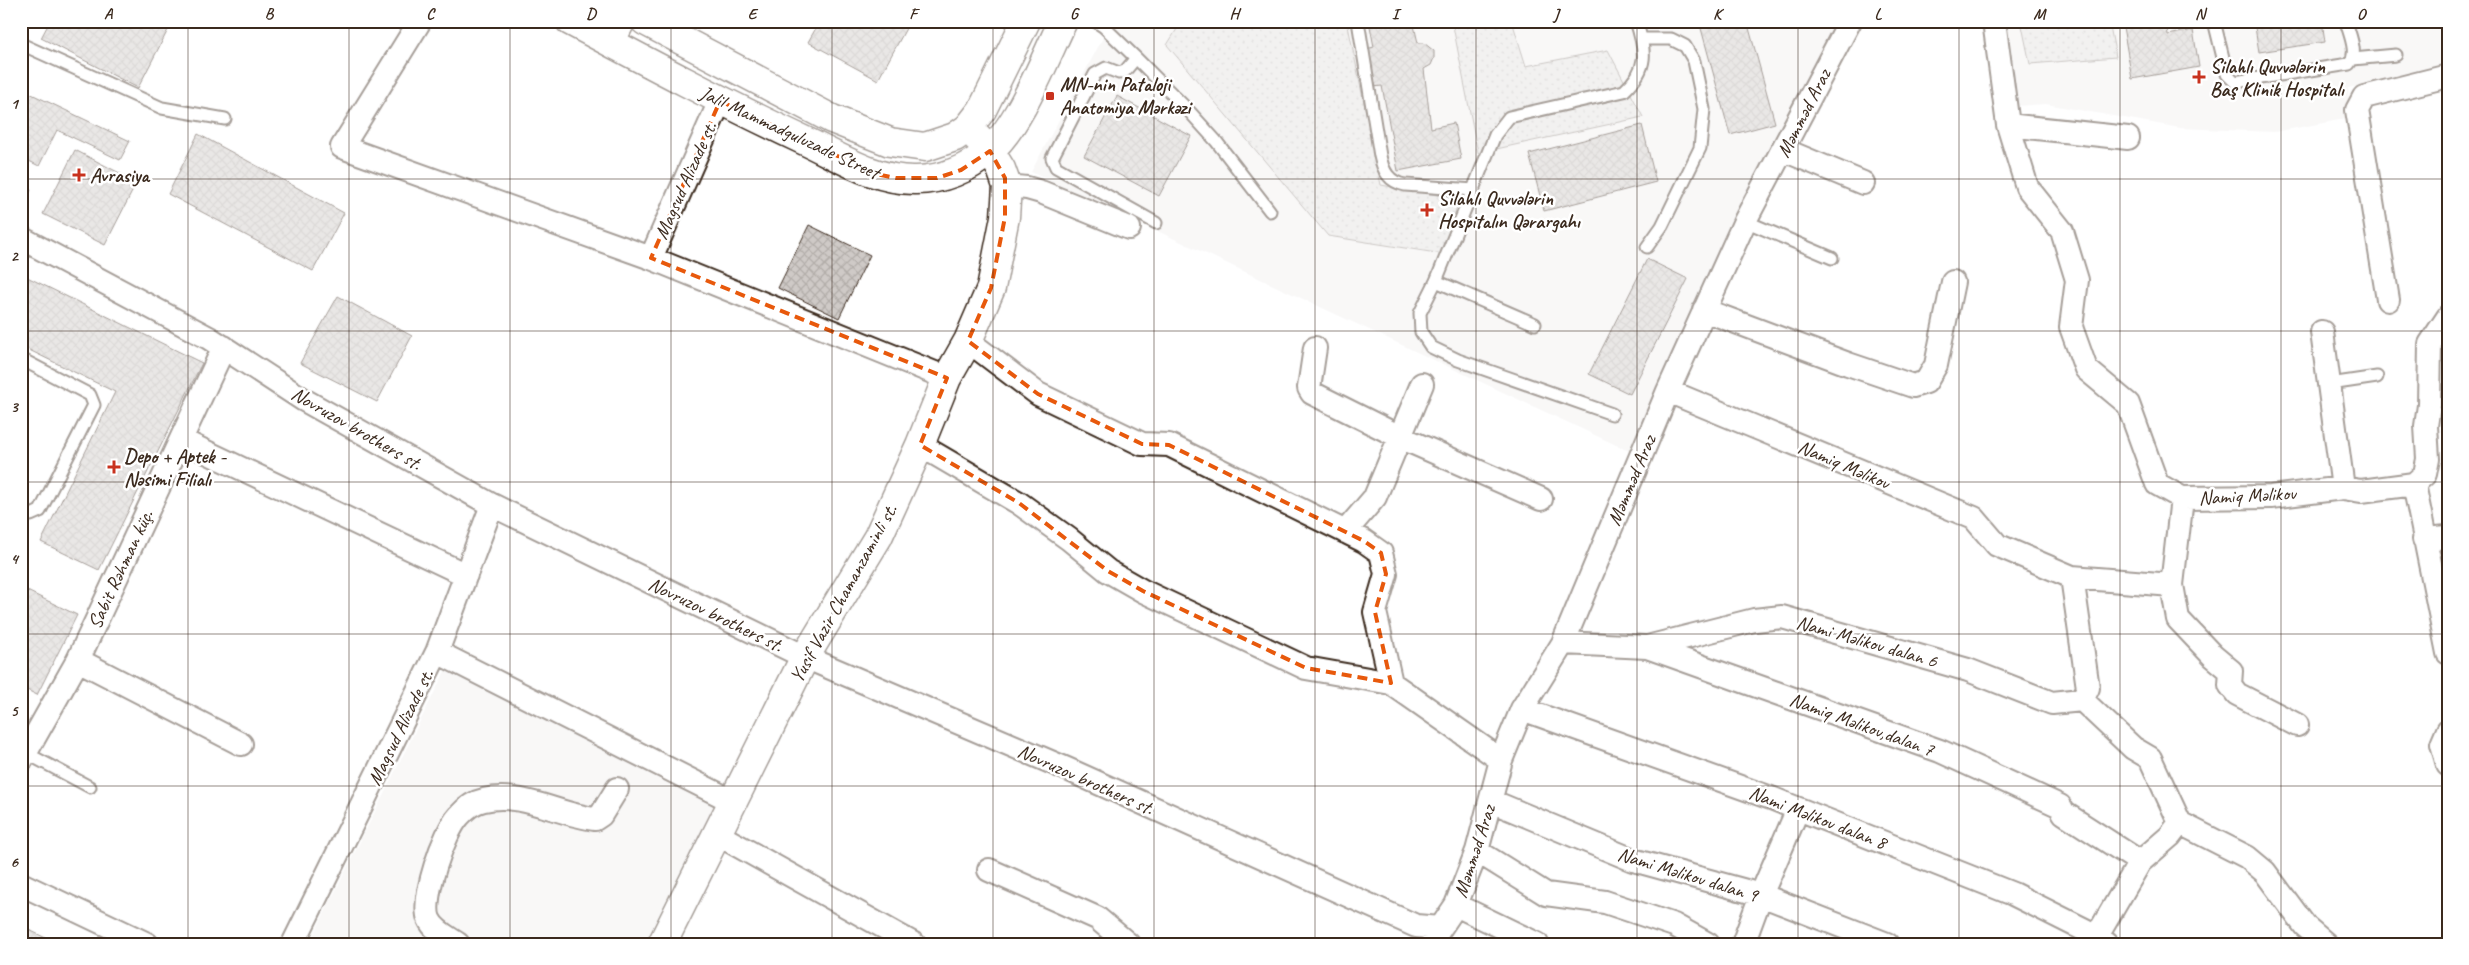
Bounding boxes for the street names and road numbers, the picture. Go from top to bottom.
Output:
street label: Məmməd Araz [1771,63,1837,162]
street label: Jalil Mammadguluzade Street [695,80,886,186]
street label: Magsud Alizade st. [648,118,723,243]
street label: Novruzov brothers st. [287,381,427,476]
street label: Məmməd Araz [1601,430,1662,529]
street label: Namiq Məlikov [1794,434,1896,496]
street label: Namiq Məlikov [2198,480,2299,511]
street label: Yusif Vazir Chamanzaminli st. [784,500,903,687]
street label: Sabit Rəhman küç. [82,506,159,633]
street label: Novruzov brothers st. [644,571,787,658]
street label: Nami Məlikov dalan 6 [1794,609,1941,674]
street label: Magsud Alizade st. [362,665,439,789]
street label: Namiq Məlikov,dalan 7 [1786,687,1938,763]
street label: Novruzov brothers st. [1014,738,1158,821]
street label: Nami Məlikov dalan 8 [1745,780,1892,856]
street label: Məmməd Araz [1448,800,1502,901]
street label: Nami Məlikov dalan 9 [1615,841,1763,908]

